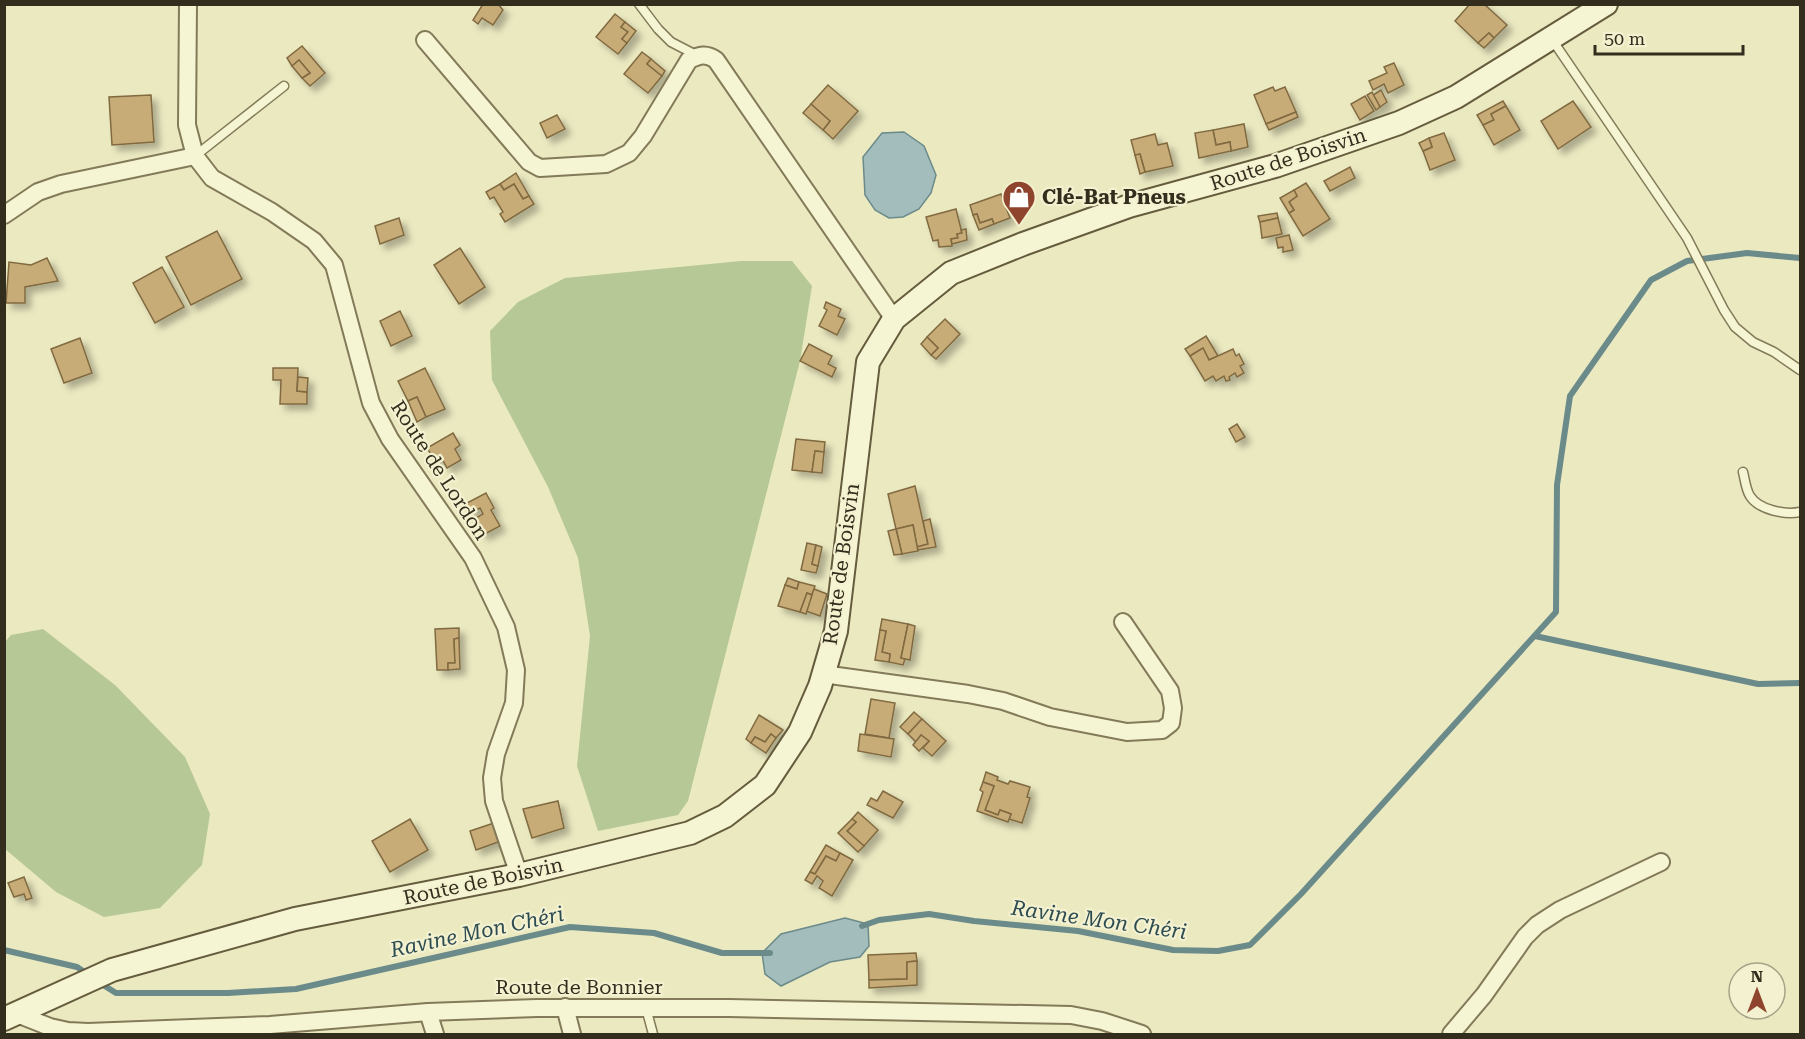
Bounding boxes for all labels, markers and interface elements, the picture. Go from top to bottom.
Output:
scale bar [1595,18,1744,56]
text: 50 m [1604,28,1645,49]
street label: Route de Boisvin [1207,122,1369,196]
shop icon: Clé-Bat Pneus [1001,179,1037,226]
place label: Clé-Bat Pneus [1042,185,1186,209]
street label: Route de Lordon [386,396,494,544]
street label: Route de Boisvin [818,482,864,646]
street label: Route de Boisvin [401,852,565,910]
water label: Ravine Mon Chéri [1009,896,1188,944]
water label: Ravine Mon Chéri [387,902,566,962]
north arrow [1727,961,1787,1021]
text: N [1751,967,1763,986]
street label: Route de Bonnier [495,975,663,999]

